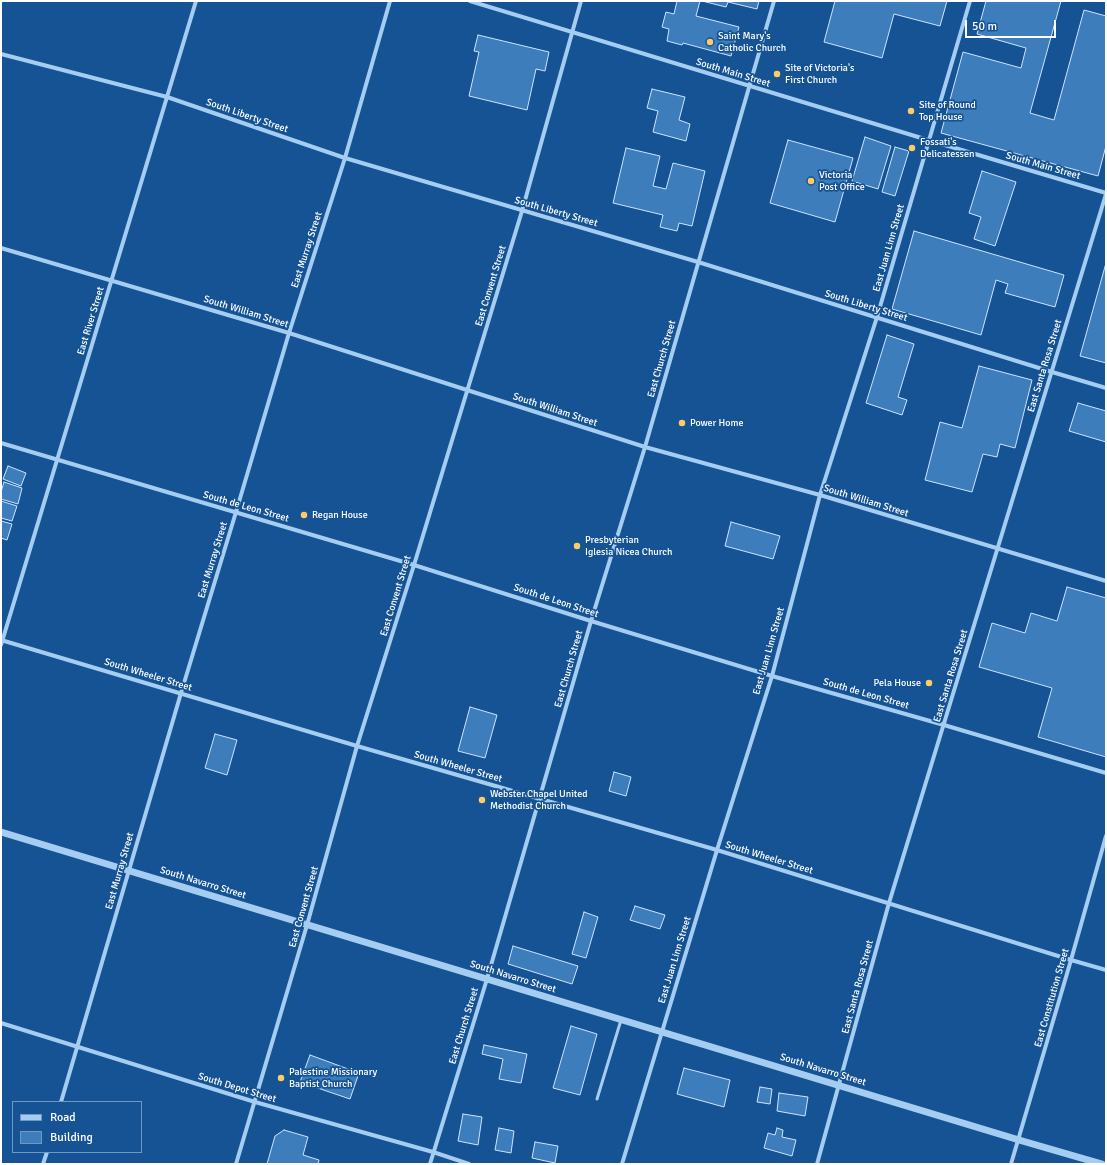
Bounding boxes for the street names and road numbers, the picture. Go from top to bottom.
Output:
street label: South Main Street [694,56,772,90]
street label: South Liberty Street [205,96,289,136]
street label: South Main Street [1004,150,1082,182]
street label: South Liberty Street [513,194,599,230]
street label: East Juan Linn Street [871,203,907,293]
street label: East Murray Street [289,210,325,290]
street label: East Convent Street [473,244,509,328]
street label: East River Street [75,285,107,357]
street label: South Liberty Street [823,288,909,324]
street label: South William Street [202,293,290,331]
street label: East Santa Rosa Street [1025,318,1065,414]
street label: East Church Street [645,319,679,399]
street label: South William Street [511,391,599,429]
street label: South William Street [822,482,910,520]
street label: South de Leon Street [202,489,290,525]
street label: East Murray Street [196,520,230,600]
street label: East Convent Street [378,554,414,638]
street label: South de Leon Street [512,582,600,620]
street label: East Juan Linn Street [751,606,787,696]
street label: East Santa Rosa Street [931,628,971,724]
street label: East Church Street [552,629,586,709]
street label: South Wheeler Street [103,656,193,694]
street label: South de Leon Street [822,676,910,712]
street label: South Wheeler Street [413,749,503,785]
street label: East Murray Street [103,831,137,911]
street label: South Wheeler Street [724,839,814,877]
street label: South Navarro Street [159,864,247,902]
street label: East Convent Street [287,865,321,949]
street label: East Juan Linn Street [656,915,694,1005]
street label: East Santa Rosa Street [840,939,876,1035]
street label: East Constitution Street [1032,947,1072,1049]
street label: South Navarro Street [469,958,557,996]
street label: East Church Street [447,986,481,1066]
street label: South Navarro Street [779,1051,867,1089]
street label: South Depot Street [197,1070,277,1106]

